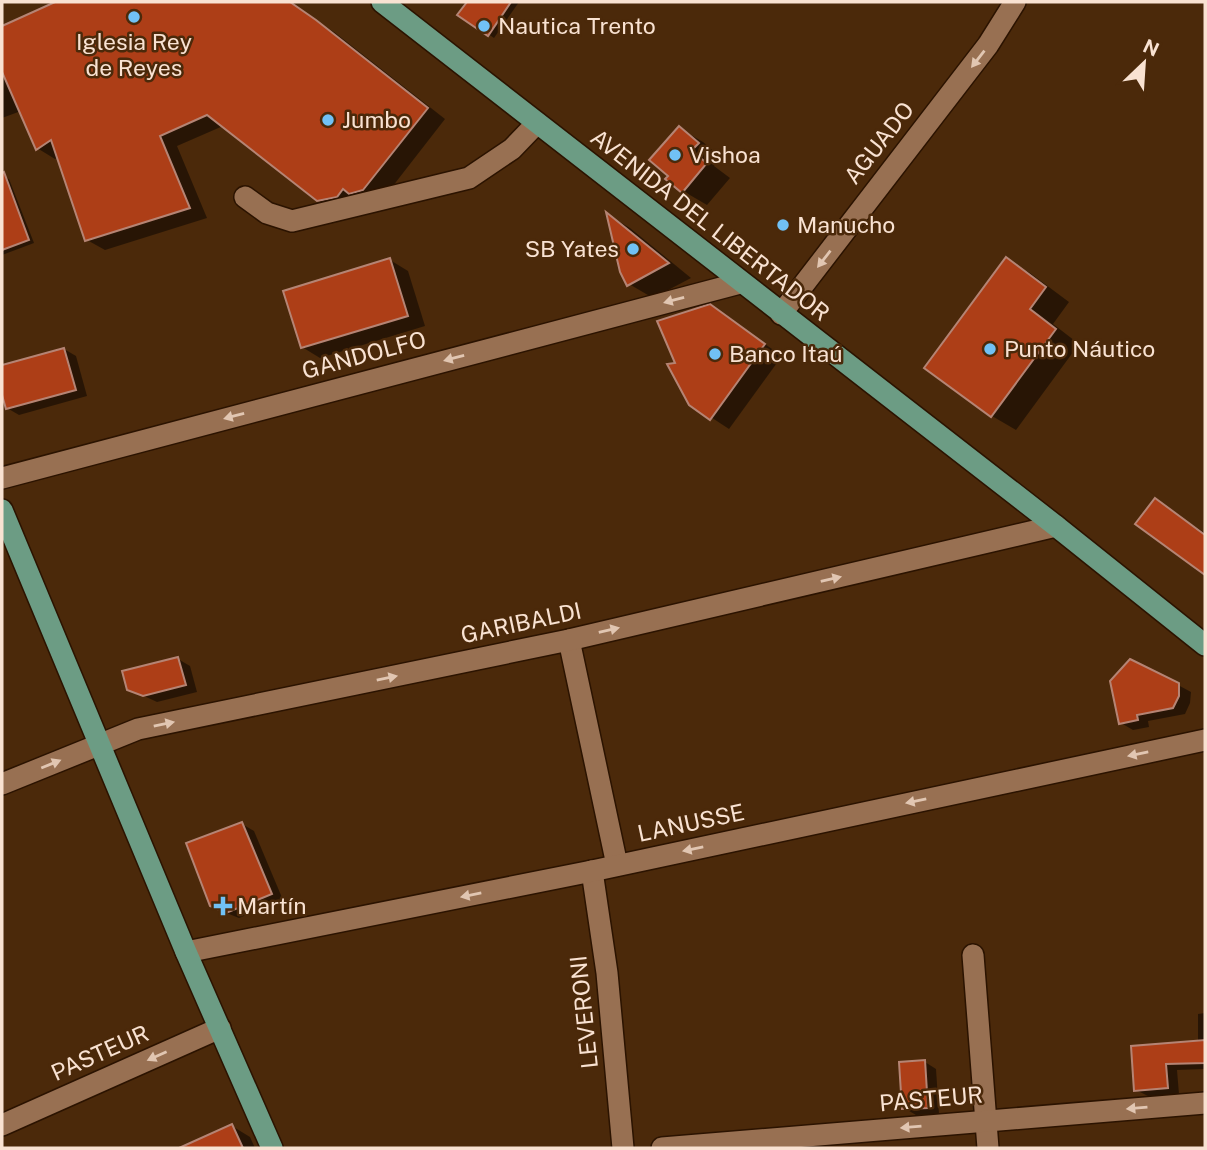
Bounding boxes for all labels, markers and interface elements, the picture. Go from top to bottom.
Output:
marker: Iglesia Rey de Reyes [126,9,142,25]
place label: Nautica Trento [498,12,656,39]
marker: Nautica Trento [476,18,492,34]
place label: Iglesia Rey de Reyes [76,28,192,81]
north arrow [1109,28,1179,98]
text: N [1140,34,1163,61]
one-way arrow [971,50,985,68]
street label: AGUADO [838,96,919,189]
place label: Jumbo [342,106,411,133]
marker: Jumbo [320,112,336,128]
street label: AVENIDA DEL LIBERTADOR [586,123,835,326]
place label: Vishoa [689,141,761,168]
marker: Vishoa [667,147,683,163]
place label: Manucho [797,211,895,238]
marker: Manucho [775,217,791,233]
place label: SB Yates [525,235,619,262]
marker: SB Yates [625,241,641,257]
one-way arrow [816,249,831,267]
one-way arrow [663,295,685,306]
street label: GANDOLFO [299,325,429,384]
place label: Punto Náutico [1004,335,1155,362]
place label: Banco Itaú [729,340,843,367]
marker: Punto Náutico [982,341,998,357]
marker: Banco Itaú [707,346,723,362]
one-way arrow [443,353,465,364]
one-way arrow [223,411,245,422]
one-way arrow [820,573,842,584]
street label: GARIBALDI [458,597,584,648]
one-way arrow [598,625,620,636]
one-way arrow [376,672,398,683]
one-way arrow [153,718,175,729]
one-way arrow [1127,749,1149,760]
one-way arrow [40,759,61,770]
one-way arrow [905,796,927,807]
street label: LANUSSE [635,798,747,847]
one-way arrow [682,843,704,854]
one-way arrow [460,889,482,900]
place label: Martín [237,892,307,919]
marker: Martín [215,898,231,914]
street label: LEVERONI [564,954,603,1070]
street label: PASTEUR [47,1019,153,1086]
one-way arrow [147,1051,168,1062]
street label: PASTEUR [878,1081,984,1116]
one-way arrow [1126,1103,1148,1114]
one-way arrow [899,1122,921,1133]

